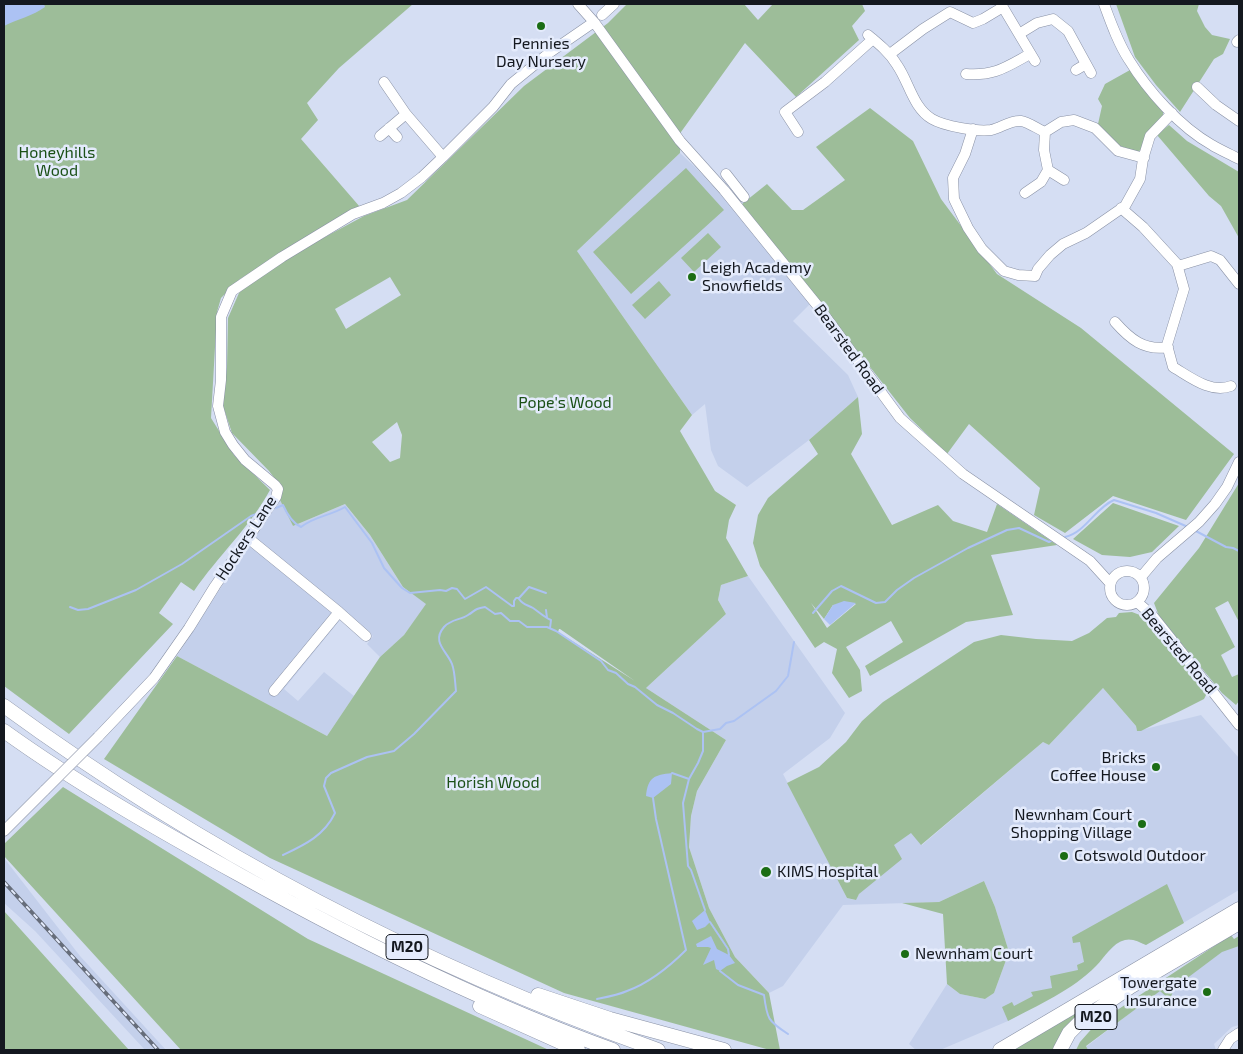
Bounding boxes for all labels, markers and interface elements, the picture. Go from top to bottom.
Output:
marker: Pennies Day Nursery [535,20,547,32]
place label: Pennies Day Nursery [496,34,586,72]
park label: Honeyhills Wood [19,143,95,181]
place label: Leigh Academy Snowfields [702,258,811,296]
marker: Leigh Academy Snowfields [686,271,698,283]
street label: Bearsted Road [810,300,888,398]
park label: Pope's Wood [518,393,612,413]
street label: Hockers Lane [212,492,280,584]
street label: Bearsted Road [1138,604,1220,698]
place label: Bricks Coffee House [1050,748,1146,786]
marker: Bricks Coffee House [1150,761,1162,773]
park label: Horish Wood [446,773,540,793]
place label: Newnham Court Shopping Village [1011,805,1132,843]
marker: Newnham Court Shopping Village [1136,818,1148,830]
place label: Cotswold Outdoor [1074,846,1206,866]
marker: Cotswold Outdoor [1058,850,1070,862]
place label: KIMS Hospital [777,862,878,882]
marker: KIMS Hospital [759,865,773,879]
road number: M20 [386,934,428,960]
place label: Newnham Court [915,944,1033,964]
marker: Newnham Court [899,948,911,960]
place label: Towergate Insurance [1120,973,1197,1011]
marker: Towergate Insurance [1201,986,1213,998]
road number: M20 [1075,1004,1117,1030]

